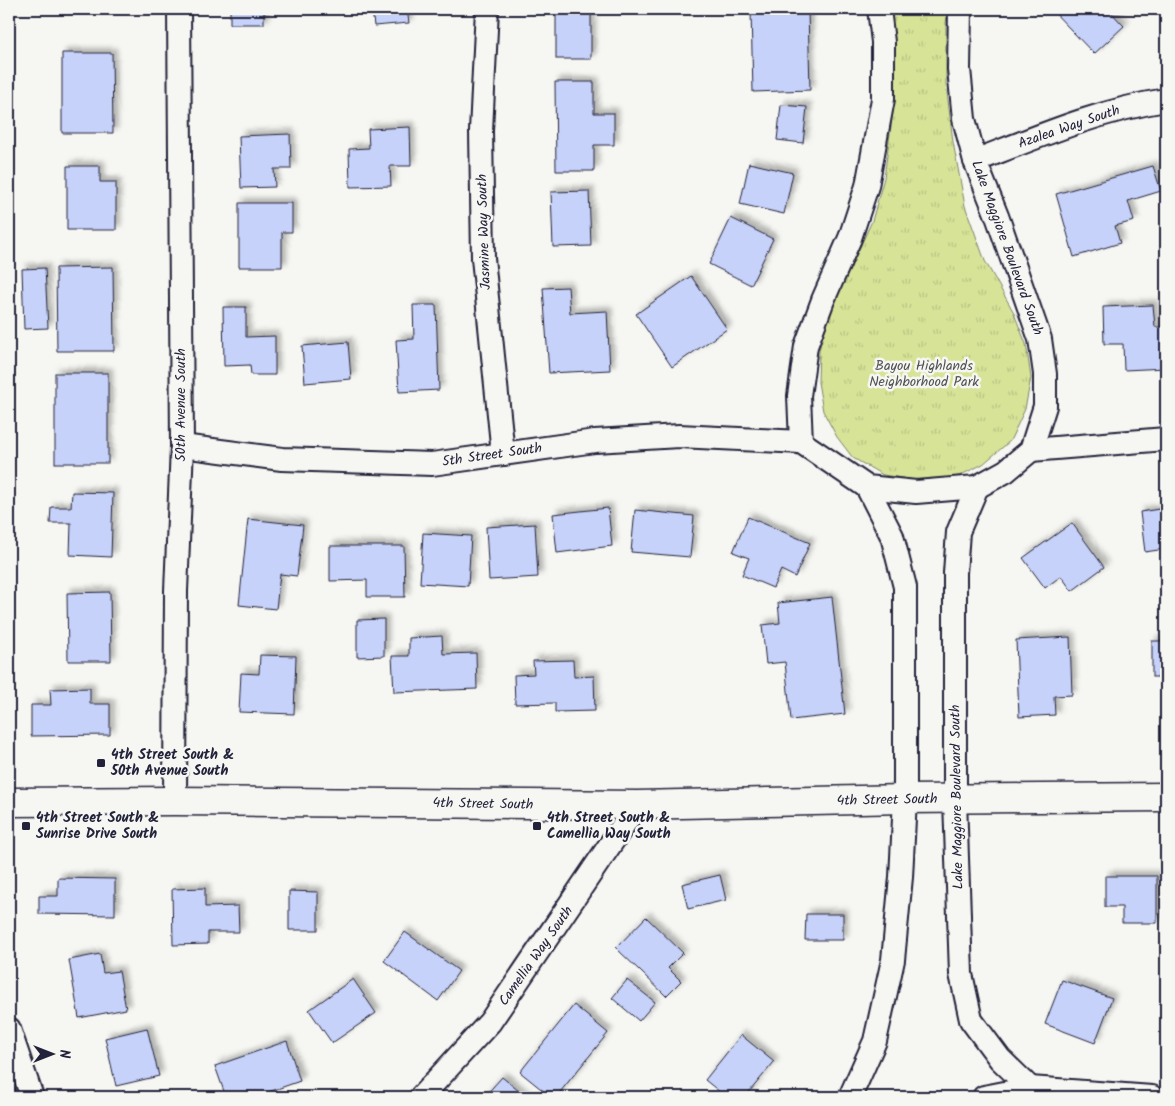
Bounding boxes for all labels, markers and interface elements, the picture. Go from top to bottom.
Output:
street label: Azalea Way South [1015,99,1123,155]
street label: Lake Maggiore Boulevard South [965,157,1049,339]
street label: Jasmine Way South [471,174,497,290]
street label: 50th Avenue South [170,348,192,462]
park label: Bayou Highlands Neighborhood Park [869,355,979,393]
street label: 5th Street South [441,437,543,473]
street label: Lake Maggiore Boulevard South [944,704,970,890]
place label: 4th Street South & 50th Avenue South [110,744,234,782]
marker: 4th Street South & 50th Avenue South [95,757,107,769]
street label: 4th Street South [836,788,938,812]
street label: 4th Street South [432,792,534,816]
place label: 4th Street South & Sunrise Drive South [36,807,159,845]
place label: 4th Street South & Camellia Way South [547,807,671,845]
marker: 4th Street South & Sunrise Drive South [20,820,32,832]
marker: 4th Street South & Camellia Way South [531,820,543,832]
street label: Camellia Way South [493,901,579,1011]
north arrow [28,1028,78,1078]
text: N [53,1050,75,1059]

